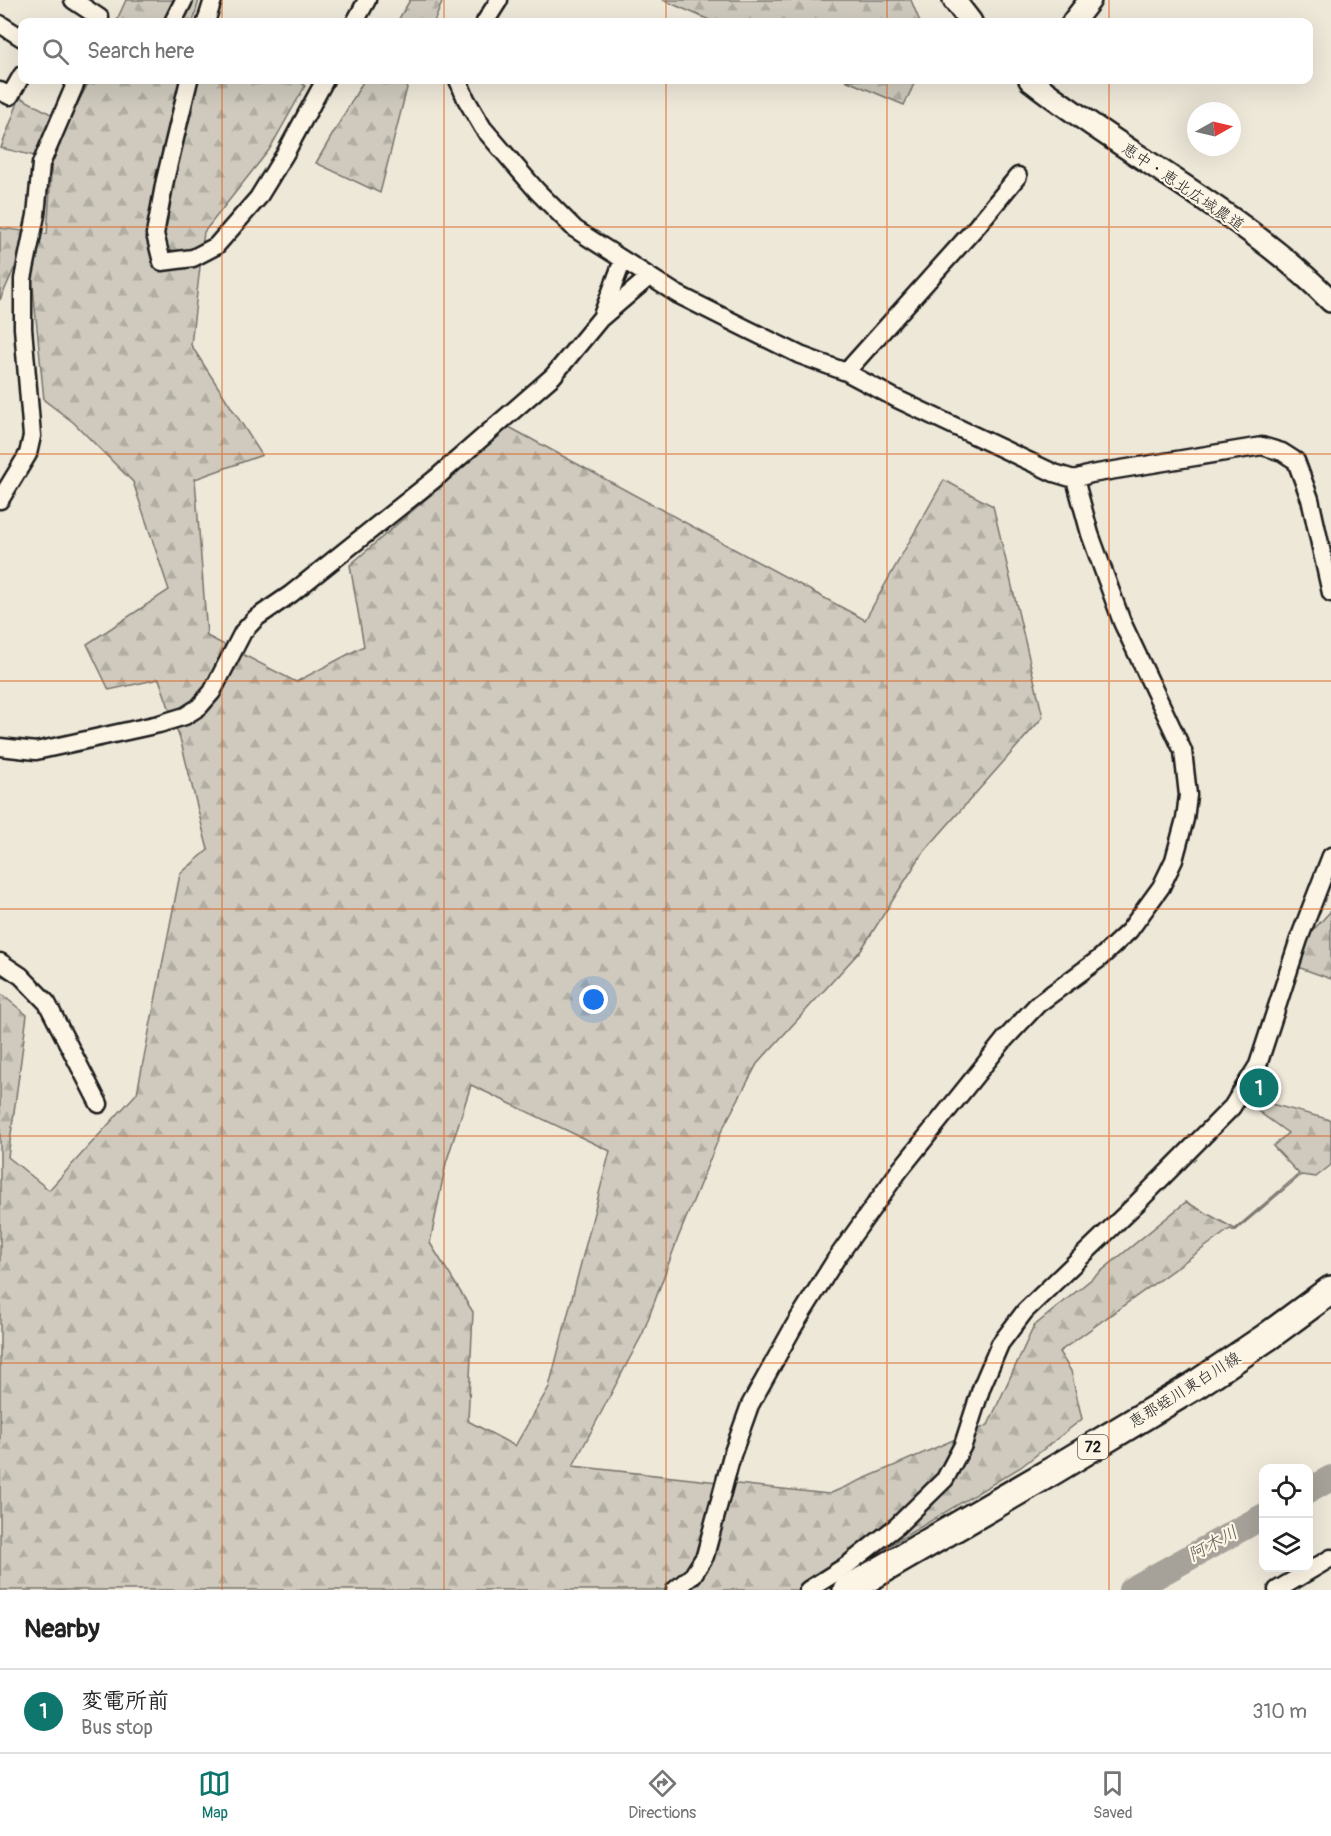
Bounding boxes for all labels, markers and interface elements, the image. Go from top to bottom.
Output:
search box [18,18,1313,84]
icon: search [39,35,72,68]
text: Search here [87,37,194,65]
north arrow [1187,102,1241,156]
street label: 恵中・恵北広域農道 [1118,138,1248,236]
your location [579,985,608,1014]
pin: 1 [1240,1066,1278,1110]
street label: 恵那蛭川東白川線 [1125,1348,1245,1432]
road number: 72 [1078,1435,1108,1459]
map controls [1259,1464,1313,1572]
button: locate [1259,1464,1313,1518]
button: layers [1259,1518,1313,1572]
water label: 阿木川 [1184,1521,1242,1567]
text: Nearby [24,1613,100,1645]
text: 変電所前 [81,1687,169,1715]
text: 1 [40,1699,47,1724]
text: 310 m [1252,1699,1307,1724]
text: Bus stop [81,1715,153,1740]
tab: Map [198,1767,231,1823]
tab: Directions [628,1767,696,1823]
tab: Saved [1093,1767,1133,1823]

